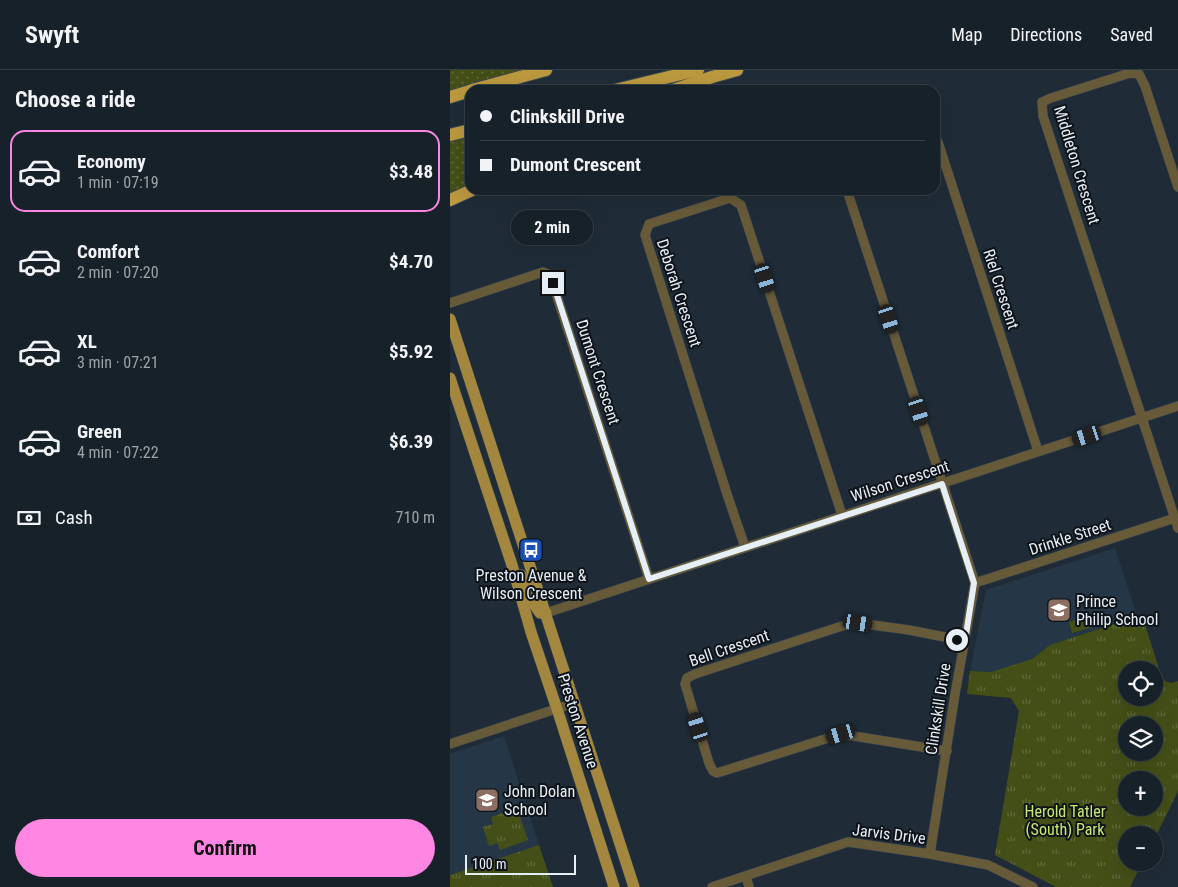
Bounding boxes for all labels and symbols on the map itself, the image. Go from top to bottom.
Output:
street label: Middleton Crescent [1050,103,1104,227]
callout: 2 min [512,210,594,246]
street label: Deborah Crescent [653,237,705,350]
street label: Riel Crescent [979,247,1023,332]
car [753,261,776,295]
route end [542,272,564,294]
car [877,302,900,336]
street label: Dumont Crescent [572,317,624,427]
car [907,394,930,428]
car [1070,424,1103,448]
street label: Wilson Crescent [848,456,952,506]
street label: Drinkle Street [1027,515,1114,559]
bus stop icon: Preston Avenue & Wilson Crescent [518,537,544,563]
place label: Preston Avenue & Wilson Crescent [476,566,587,603]
place label: Prince Philip School [1076,592,1158,629]
school or university icon: Prince Philip School [1046,597,1072,623]
car [842,613,873,633]
street label: Bell Crescent [687,625,772,671]
route start [946,629,968,651]
street label: Clinkskill Drive [921,662,955,756]
street label: Preston Avenue [554,671,602,771]
car [686,710,709,744]
car [824,722,857,746]
place label: John Dolan School [504,782,575,819]
school or university icon: John Dolan School [474,787,500,813]
park label: Herold Tatler (South) Park [1024,802,1106,839]
street label: Jarvis Drive [851,820,927,848]
scale bar [465,852,576,875]

